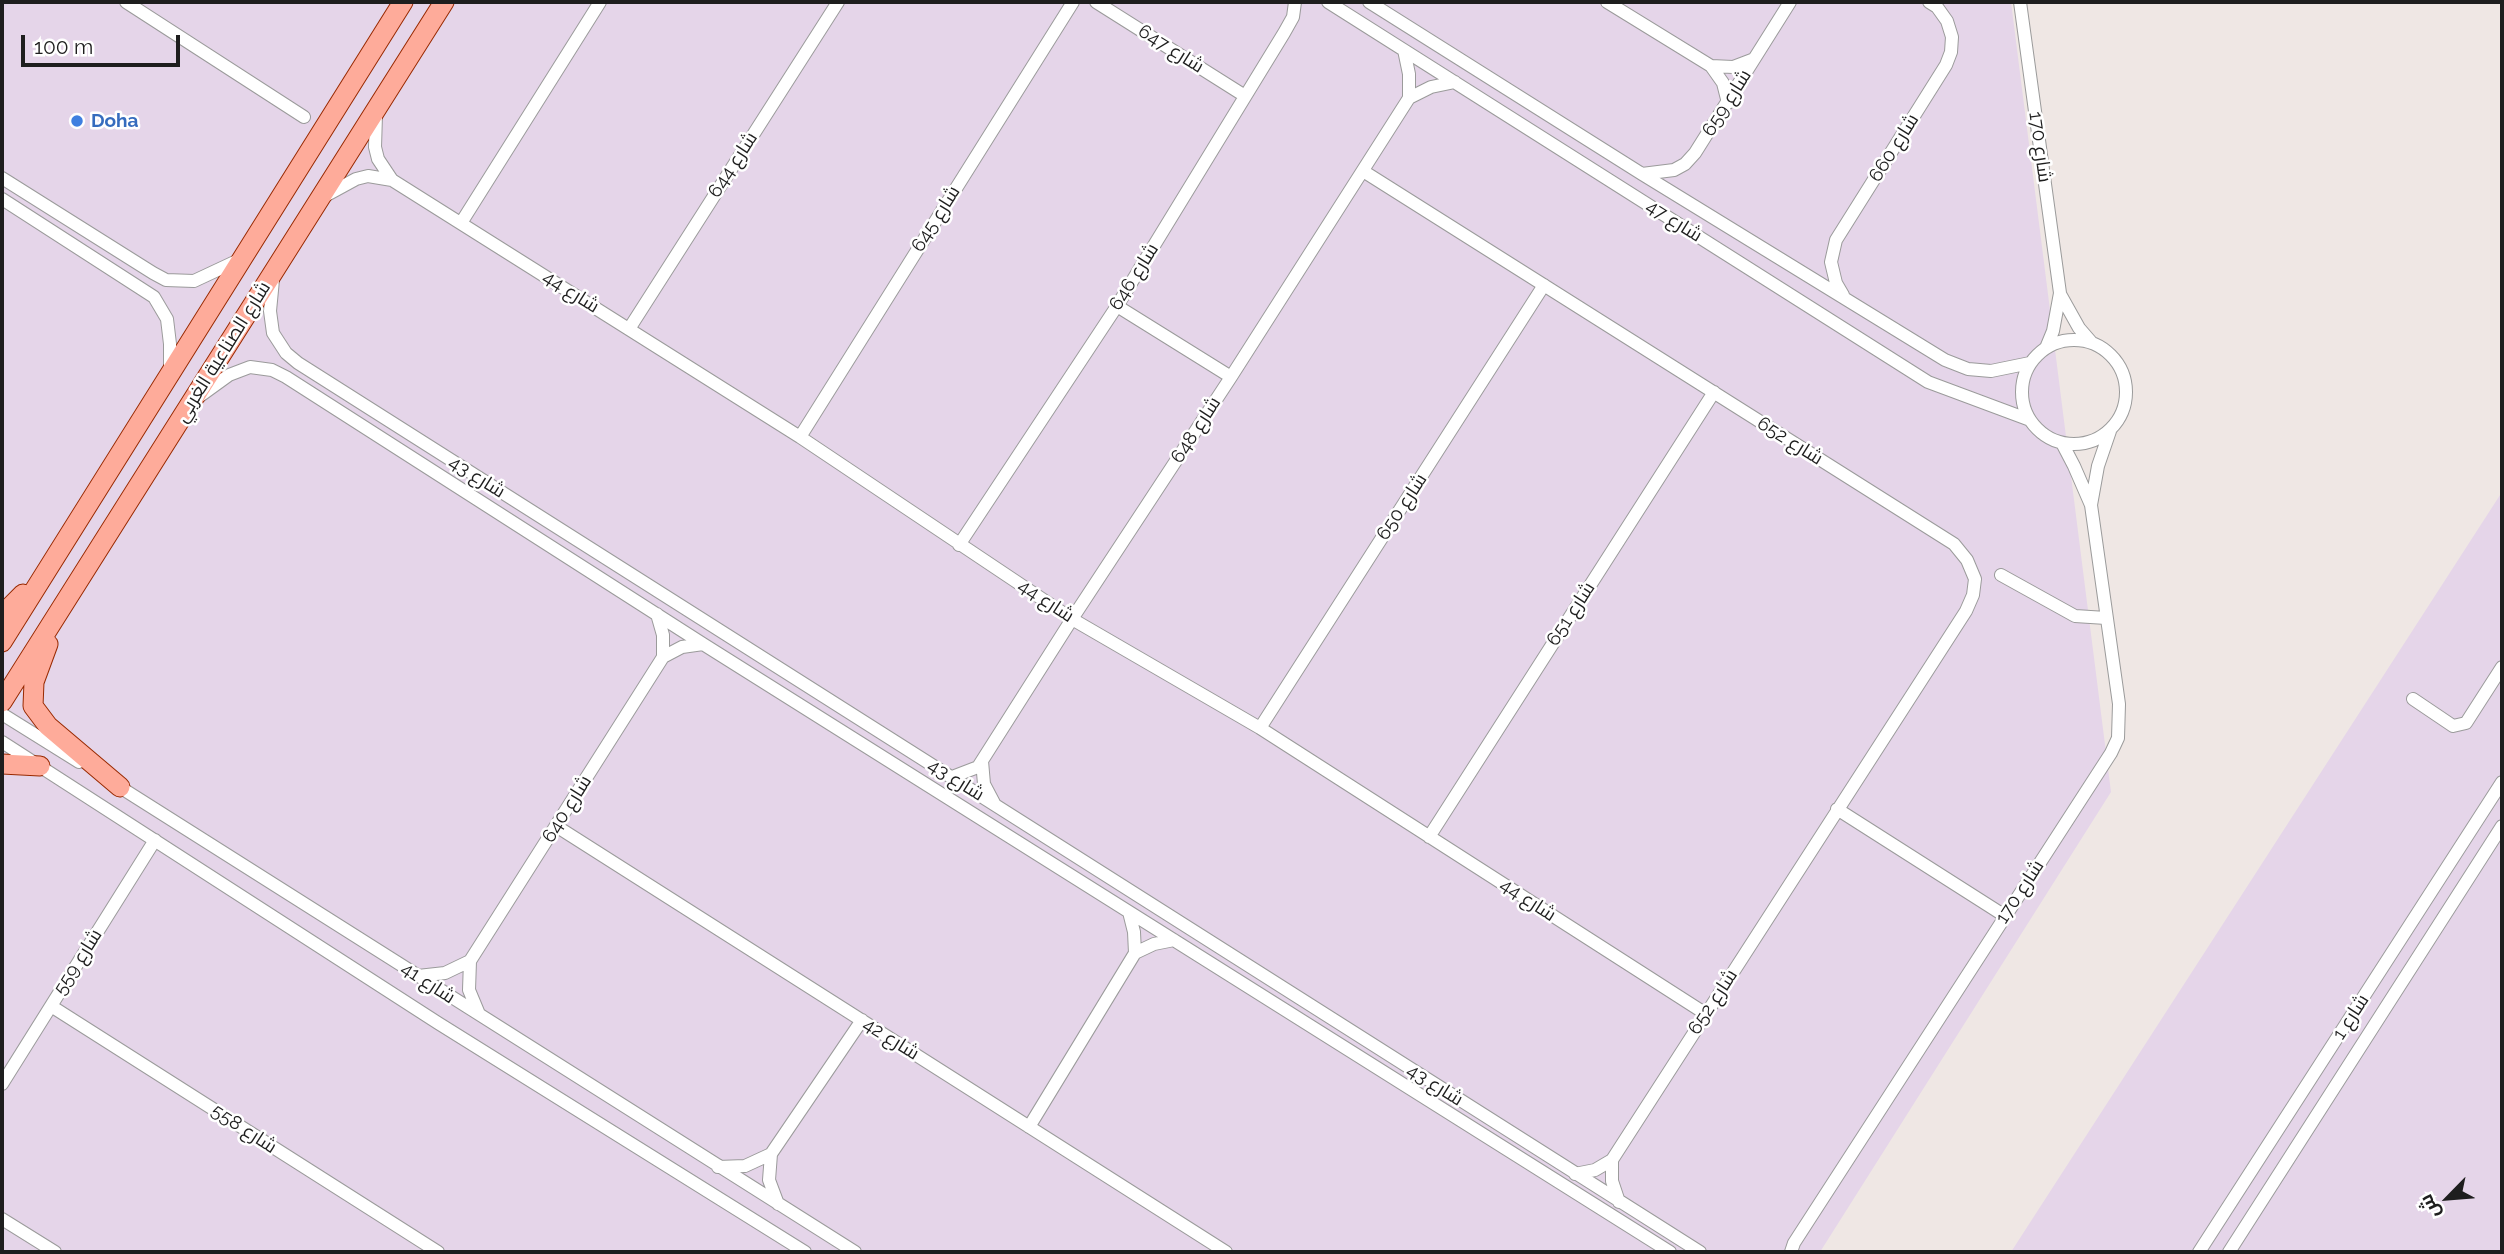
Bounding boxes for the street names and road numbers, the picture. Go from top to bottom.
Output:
street label: شارع 647 [1134,20,1208,78]
street label: شارع 659 [1698,65,1756,141]
street label: شارع 660 [1864,110,1924,186]
street label: شارع 170 [2024,110,2056,184]
street label: شارع 644 [703,128,763,202]
street label: شارع 645 [907,182,965,256]
street label: شارع 47 [1642,195,1706,247]
street label: شارع 646 [1104,239,1164,315]
street label: شارع 44 [539,266,603,318]
street label: شارع الصناعية الغربي [170,277,276,427]
street label: شارع 648 [1166,392,1226,468]
street label: شارع 652 [1753,412,1827,470]
street label: شارع 43 [445,451,509,503]
street label: شارع 650 [1372,469,1432,545]
street label: شارع 44 [1014,574,1078,628]
street label: شارع 651 [1542,578,1600,650]
street label: شارع 43 [924,754,988,806]
street label: شارع 640 [537,771,597,847]
street label: شارع 170 [1991,856,2049,928]
street label: شارع 44 [1496,873,1560,927]
street label: شارع 559 [49,925,107,999]
street label: شارع 41 [397,957,459,1009]
street label: شارع 652 [1683,965,1743,1039]
street label: شارع 1 [2328,990,2374,1044]
street label: شارع 42 [859,1013,923,1065]
street label: شارع 43 [1403,1059,1467,1111]
street label: شارع 558 [207,1099,281,1159]

